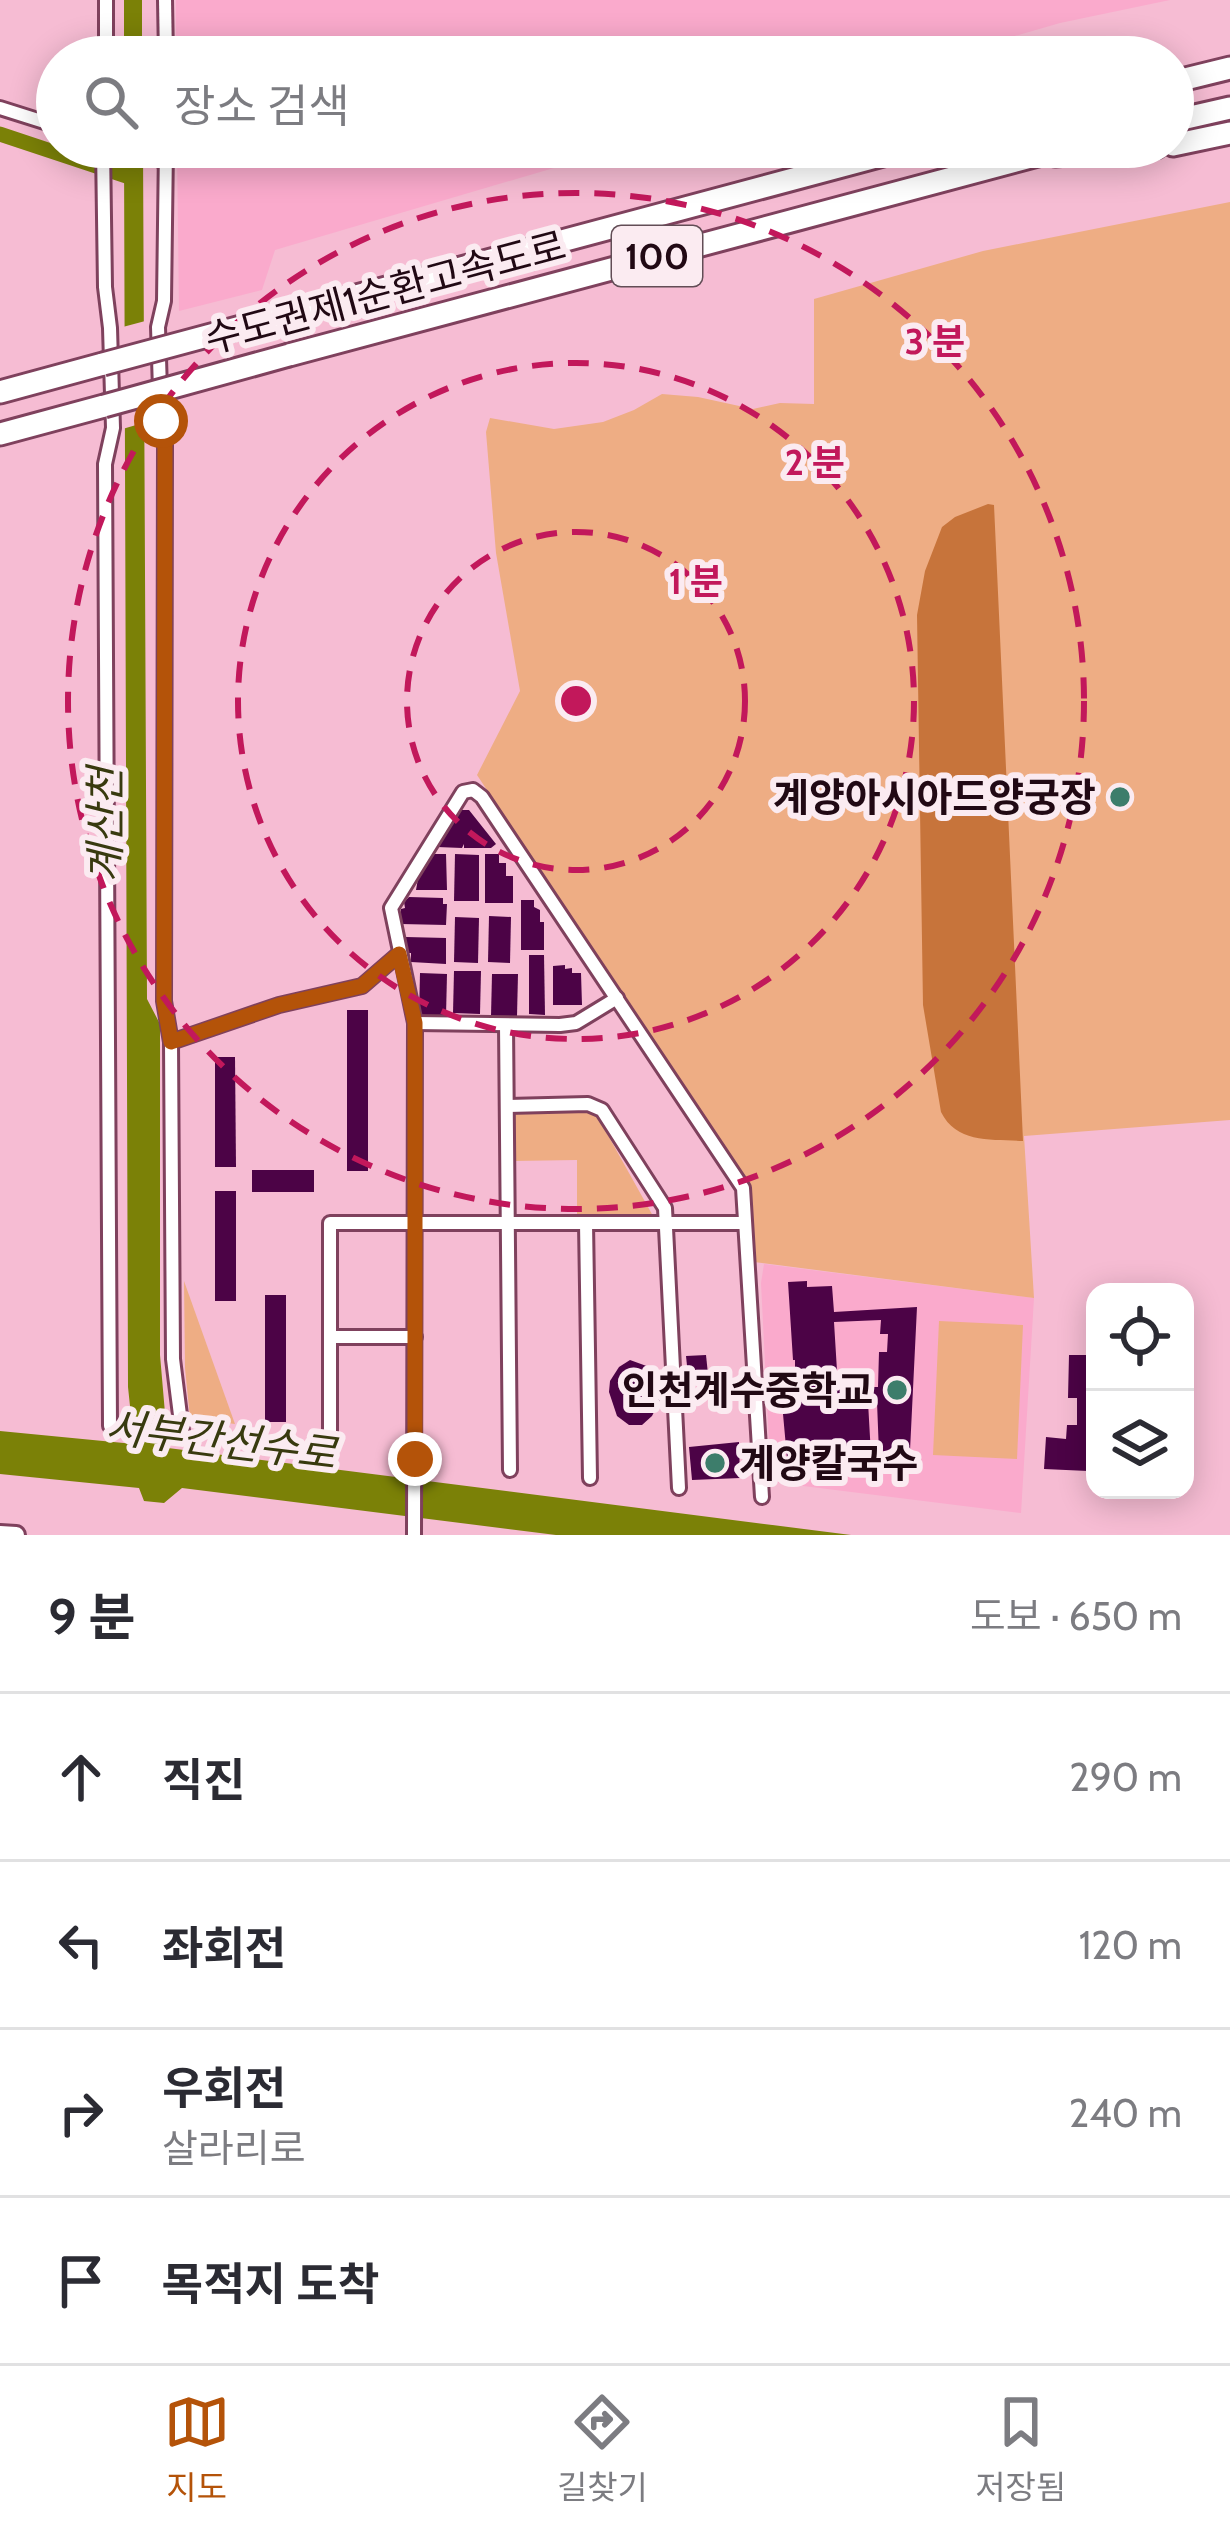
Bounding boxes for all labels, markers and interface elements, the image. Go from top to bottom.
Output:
search box [36,36,1194,168]
icon: search [78,69,144,135]
text: 장소 검색 [174,79,350,133]
street label: 수도권제1순환고속도로 [199,221,571,363]
road number: 100 [612,226,702,286]
text: 3 분 [905,319,965,363]
route start [134,394,188,448]
text: 2 분 [785,440,845,484]
text: 1 분 [669,559,723,603]
centre of rings [555,680,597,722]
water label: 계산천 [79,763,131,883]
place label: 계양아시아드양궁장 [773,773,1096,821]
marker: 계양아시아드양궁장 [1107,784,1133,810]
map controls [1086,1283,1194,1499]
button: locate [1086,1283,1194,1391]
place label: 인천계수중학교 [622,1366,873,1414]
marker: 인천계수중학교 [884,1377,910,1403]
button: layers [1086,1391,1194,1499]
water label: 서부간선수로 [103,1400,342,1480]
route end [388,1432,442,1486]
place label: 계양칼국수 [739,1439,918,1487]
marker: 계양칼국수 [702,1450,728,1476]
text: 9 분 [48,1586,135,1648]
text: 도보 · 650 m [970,1592,1182,1640]
icon: ahead [48,1744,114,1810]
text: 직진 [162,1753,245,1807]
text: 290 m [1069,1753,1182,1801]
icon: left [48,1912,114,1978]
text: 좌회전 [162,1921,286,1975]
text: 120 m [1079,1921,1182,1969]
text: 우회전 [162,2061,286,2115]
icon: right [48,2080,114,2146]
text: 240 m [1069,2089,1182,2137]
text: 살라리로 [162,2124,306,2172]
icon: arrive [48,2248,114,2314]
text: 목적지 도착 [162,2257,379,2311]
tab: 지도 [164,2389,230,2509]
tab: 길찾기 [557,2389,648,2509]
tab: 저장됨 [975,2389,1066,2509]

